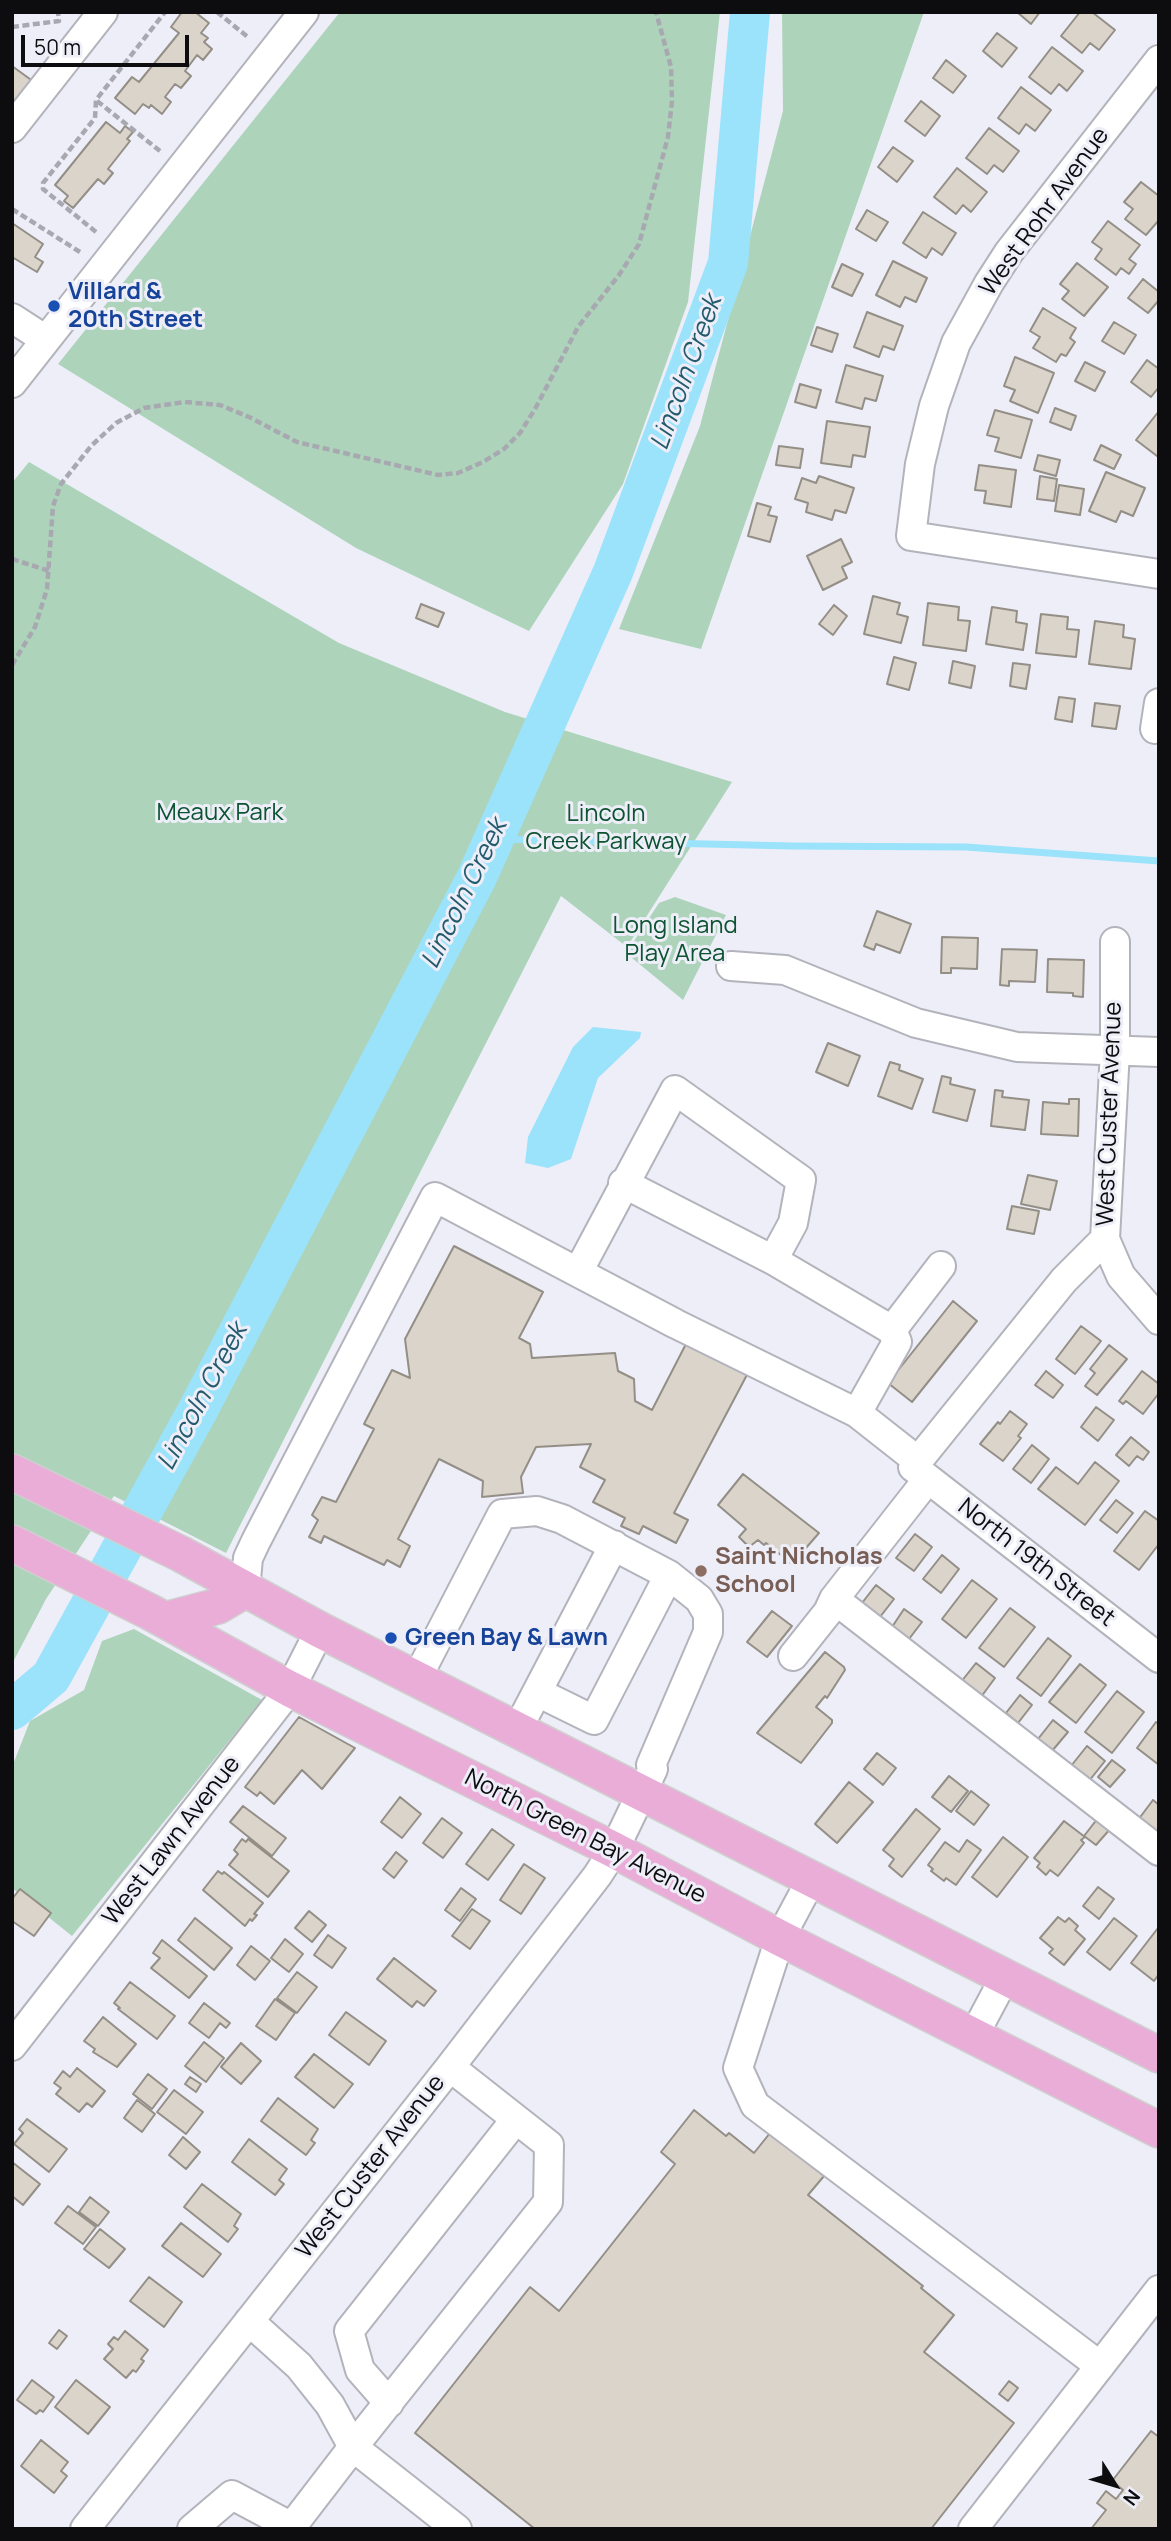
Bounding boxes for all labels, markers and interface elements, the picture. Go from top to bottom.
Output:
scale bar [24,21,192,65]
text: 50 m [34,33,81,61]
street label: West Rohr Avenue [974,122,1116,302]
place label: Villard & 20th Street [68,278,203,334]
water label: Lincoln Creek [645,292,729,454]
marker: Villard & 20th Street [46,298,62,314]
park label: Meaux Park [157,799,283,827]
park label: Lincoln Creek Parkway [525,800,687,856]
water label: Lincoln Creek [416,814,514,974]
park label: Long Island Play Area [612,912,738,968]
street label: West Custer Avenue [1092,1001,1128,1227]
water label: Lincoln Creek [151,1318,255,1476]
street label: North 19th Street [952,1493,1120,1633]
place label: Saint Nicholas School [715,1543,883,1599]
marker: Saint Nicholas School [693,1563,709,1579]
place label: Green Bay & Lawn [405,1624,608,1652]
marker: Green Bay & Lawn [383,1630,399,1646]
street label: West Lawn Avenue [97,1751,247,1931]
street label: North Green Bay Avenue [460,1764,710,1910]
street label: West Custer Avenue [290,2070,452,2264]
north arrow [1080,2450,1150,2520]
text: N [1117,2484,1146,2511]

